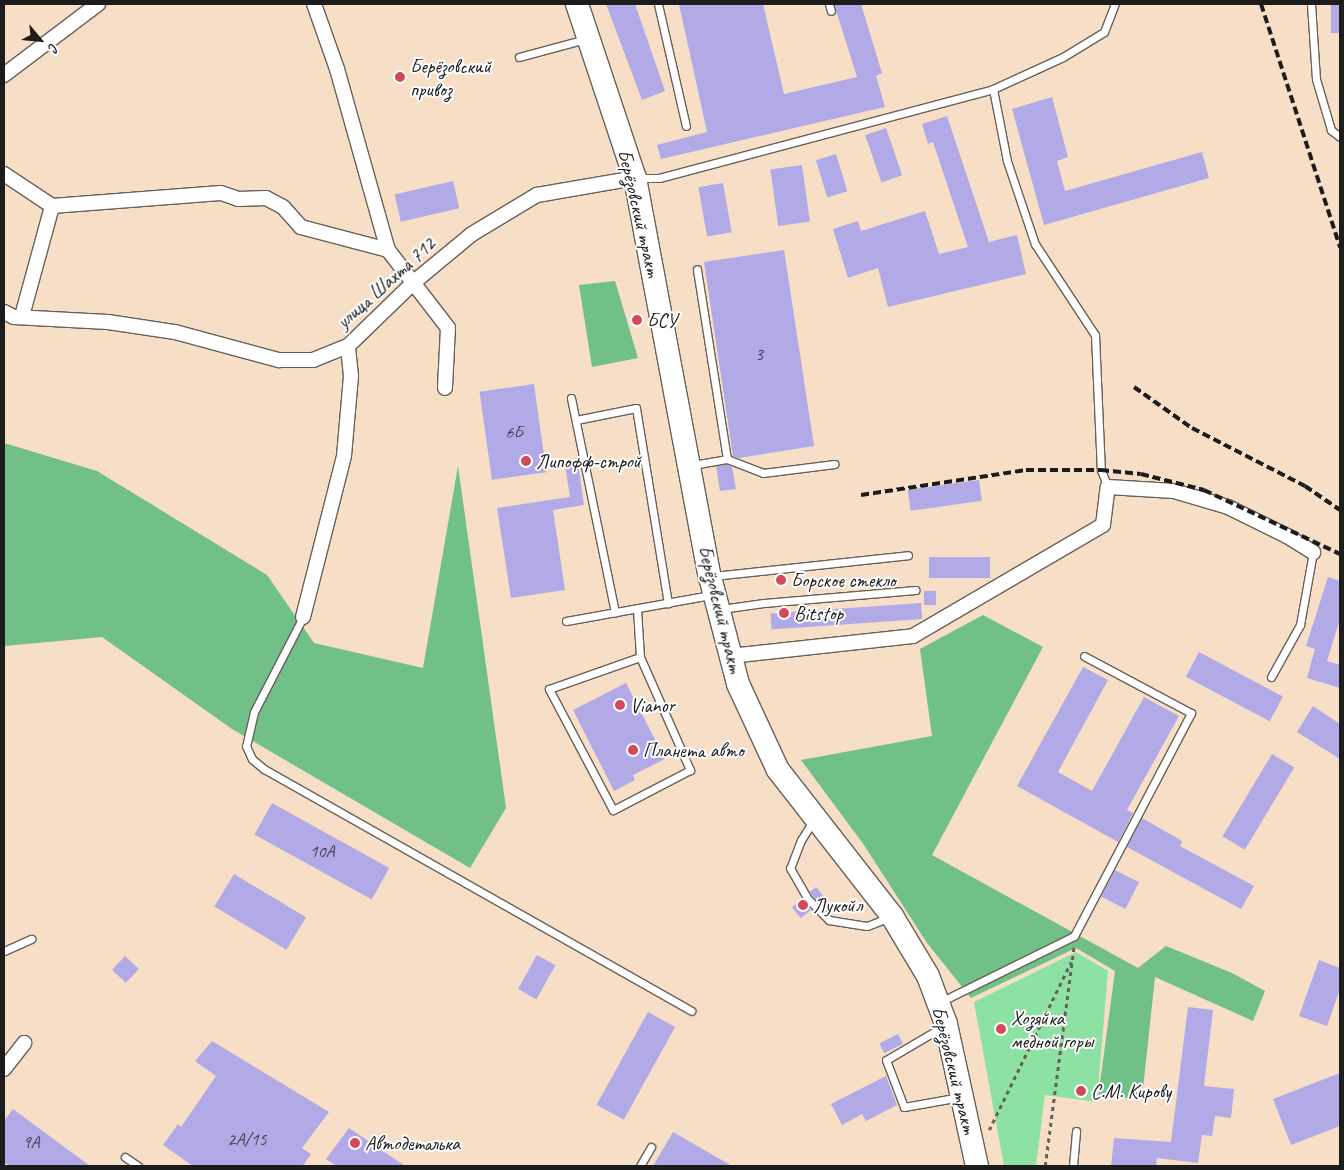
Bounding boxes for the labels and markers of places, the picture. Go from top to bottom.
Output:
place label: Берёзовский привоз [410,54,491,101]
marker: Берёзовский привоз [394,71,406,83]
place label: БСУ [647,308,677,332]
marker: БСУ [631,314,643,326]
place label: Липофф-строй [536,449,641,473]
marker: Липофф-строй [520,455,532,467]
place label: Борское стекло [791,568,896,592]
marker: Борское стекло [775,574,787,586]
place label: Bitstop [794,601,843,625]
marker: Bitstop [778,607,790,619]
place label: Vianor [630,693,675,717]
marker: Vianor [614,699,626,711]
place label: Планета авто [643,738,744,762]
marker: Планета авто [627,744,639,756]
place label: Лукойл [813,893,862,917]
marker: Лукойл [797,899,809,911]
place label: Хозяйка медной горы [1011,1006,1093,1053]
marker: Хозяйка медной горы [995,1023,1007,1035]
place label: С.М. Кирову [1091,1079,1171,1103]
marker: С.М. Кирову [1075,1085,1087,1097]
place label: Автодеталька [365,1131,460,1155]
marker: Автодеталька [349,1137,361,1149]

